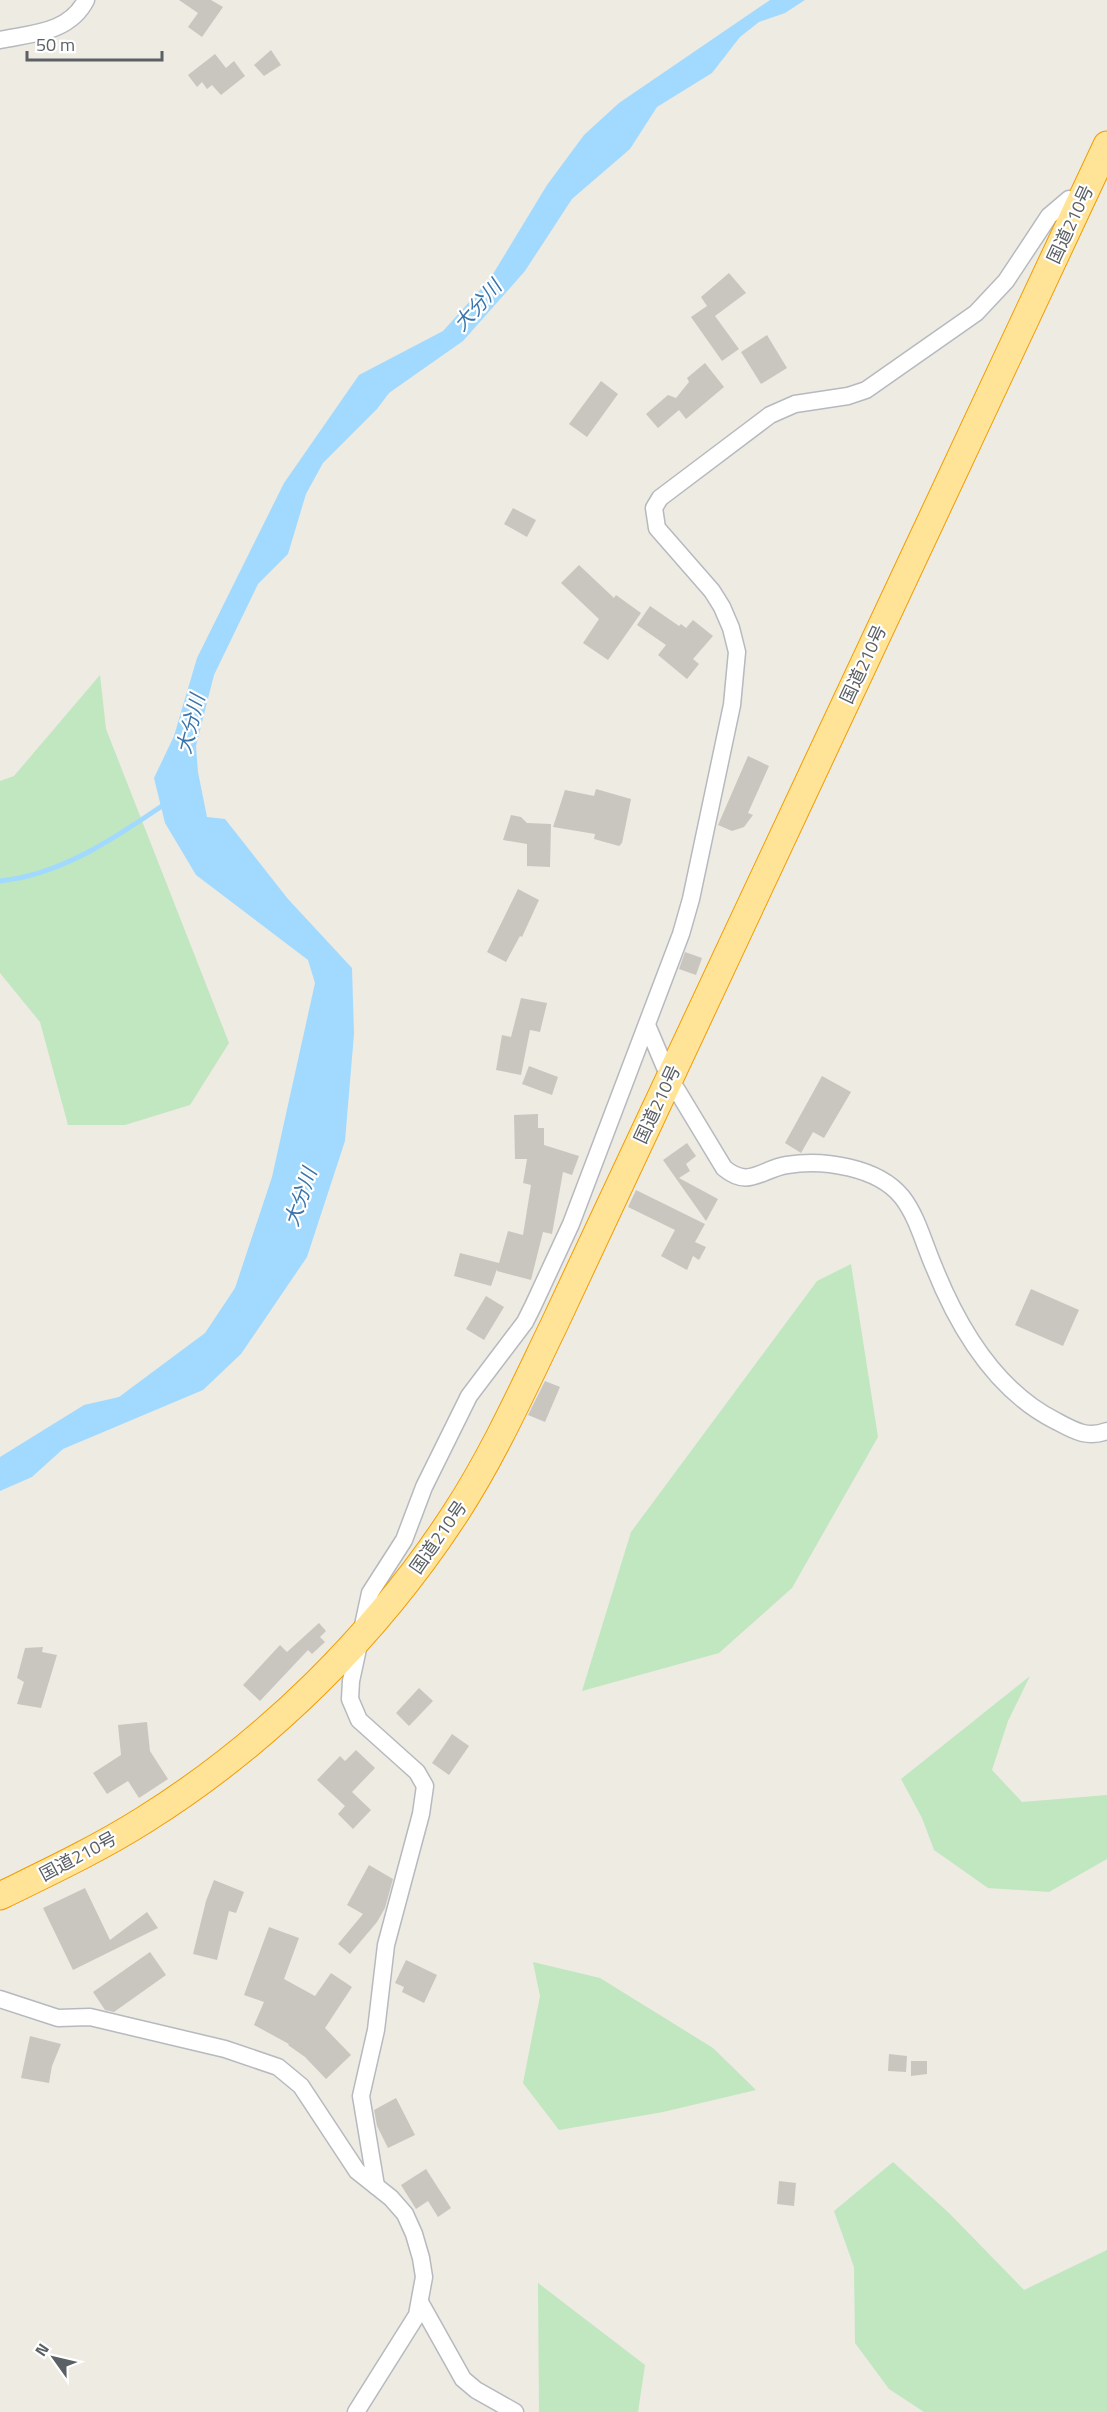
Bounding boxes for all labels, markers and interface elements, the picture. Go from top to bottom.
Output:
scale bar [27,24,162,62]
text: 50 m [36,31,75,58]
street label: 国道210号 [1040,180,1100,268]
water label: 大分川 [445,271,510,338]
street label: 国道210号 [833,620,893,708]
water label: 大分川 [168,689,213,757]
street label: 国道210号 [627,1060,687,1148]
water label: 大分川 [276,1162,325,1230]
street label: 国道210号 [403,1495,473,1579]
street label: 国道210号 [34,1824,122,1888]
north arrow [24,2328,84,2388]
text: N [29,2338,55,2361]

